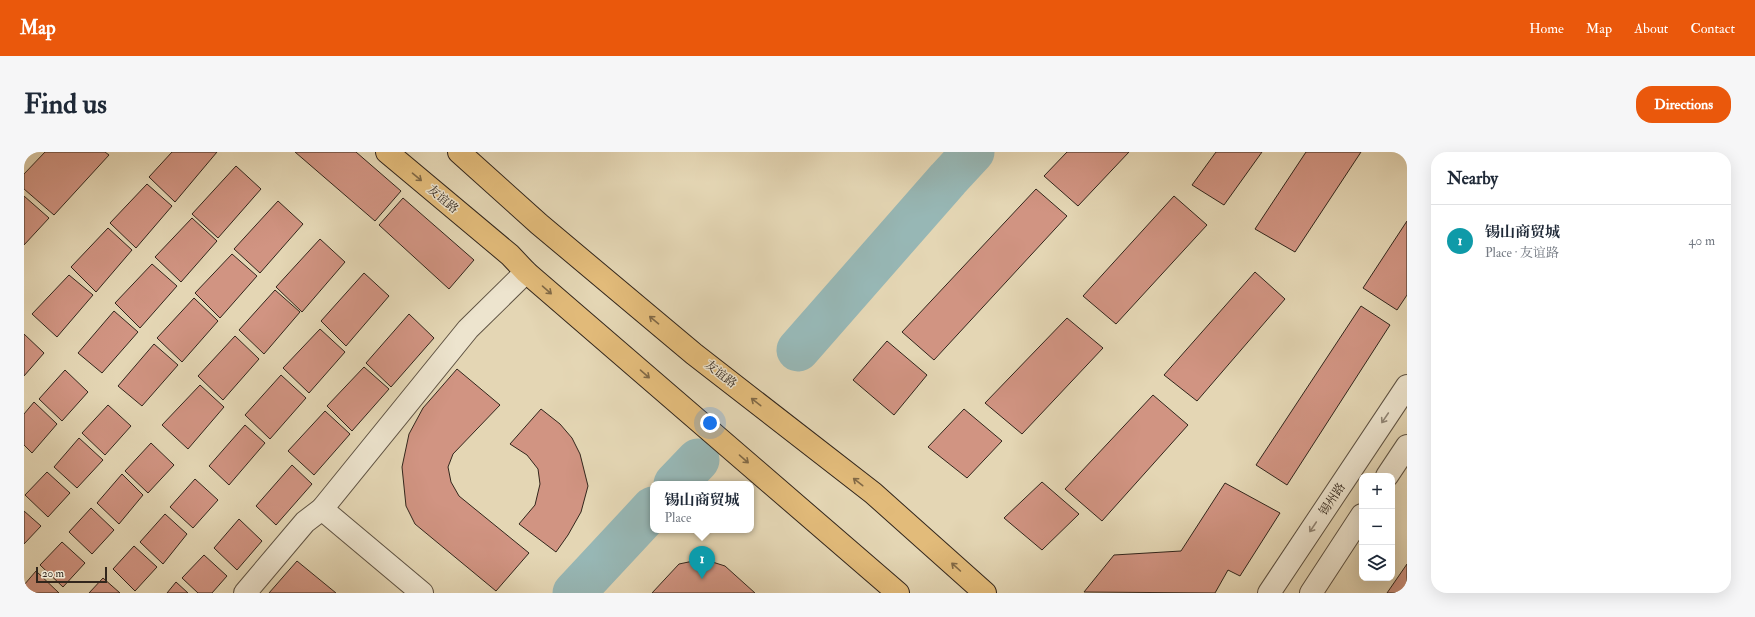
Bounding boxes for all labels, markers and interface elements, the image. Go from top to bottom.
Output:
text: Map [20,16,56,40]
text: Home [1529,20,1564,37]
text: Map [1586,20,1612,37]
text: About [1634,20,1668,37]
text: Contact [1690,20,1735,37]
button: Directions [1636,86,1731,123]
text: Find us [24,87,107,122]
text: Nearby [1447,168,1498,189]
one-way arrow [411,173,422,182]
street label: 友谊路 [424,182,461,217]
text: 锡山商贸城 [1485,223,1560,242]
text: 1 [1458,233,1462,249]
text: 40 m [1689,233,1715,249]
text: Place · 友谊路 [1485,245,1559,261]
one-way arrow [541,285,552,294]
one-way arrow [649,316,660,325]
street label: 友谊路 [702,357,739,391]
one-way arrow [640,370,650,379]
one-way arrow [750,397,761,406]
one-way arrow [1381,412,1389,424]
your location [700,413,720,433]
one-way arrow [738,455,749,464]
map controls [1359,473,1395,581]
button: + [1359,473,1395,509]
one-way arrow [853,477,864,486]
street label: 锡州路 [1316,480,1349,518]
popup [650,481,754,533]
text: 锡山商贸城 [664,491,740,510]
button: − [1359,509,1395,545]
text: Place [664,510,691,526]
one-way arrow [1309,521,1318,532]
button: layers [1359,545,1395,581]
pin: 1 [689,546,715,579]
one-way arrow [951,562,961,572]
scale bar [36,565,107,584]
text: 20 m [42,567,64,580]

